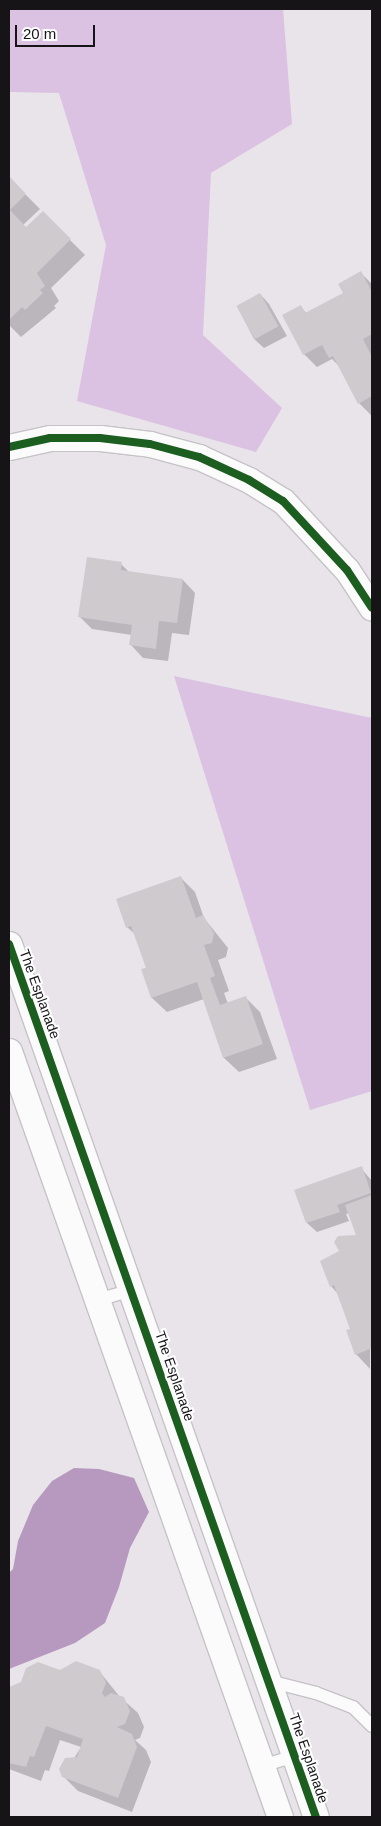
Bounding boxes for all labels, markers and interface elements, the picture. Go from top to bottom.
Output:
scale bar [18,15,98,47]
text: 20 m [23,25,56,42]
street label: The Esplanade [16,947,64,1041]
street label: The Esplanade [152,1329,198,1423]
street label: The Esplanade [286,1711,332,1805]

